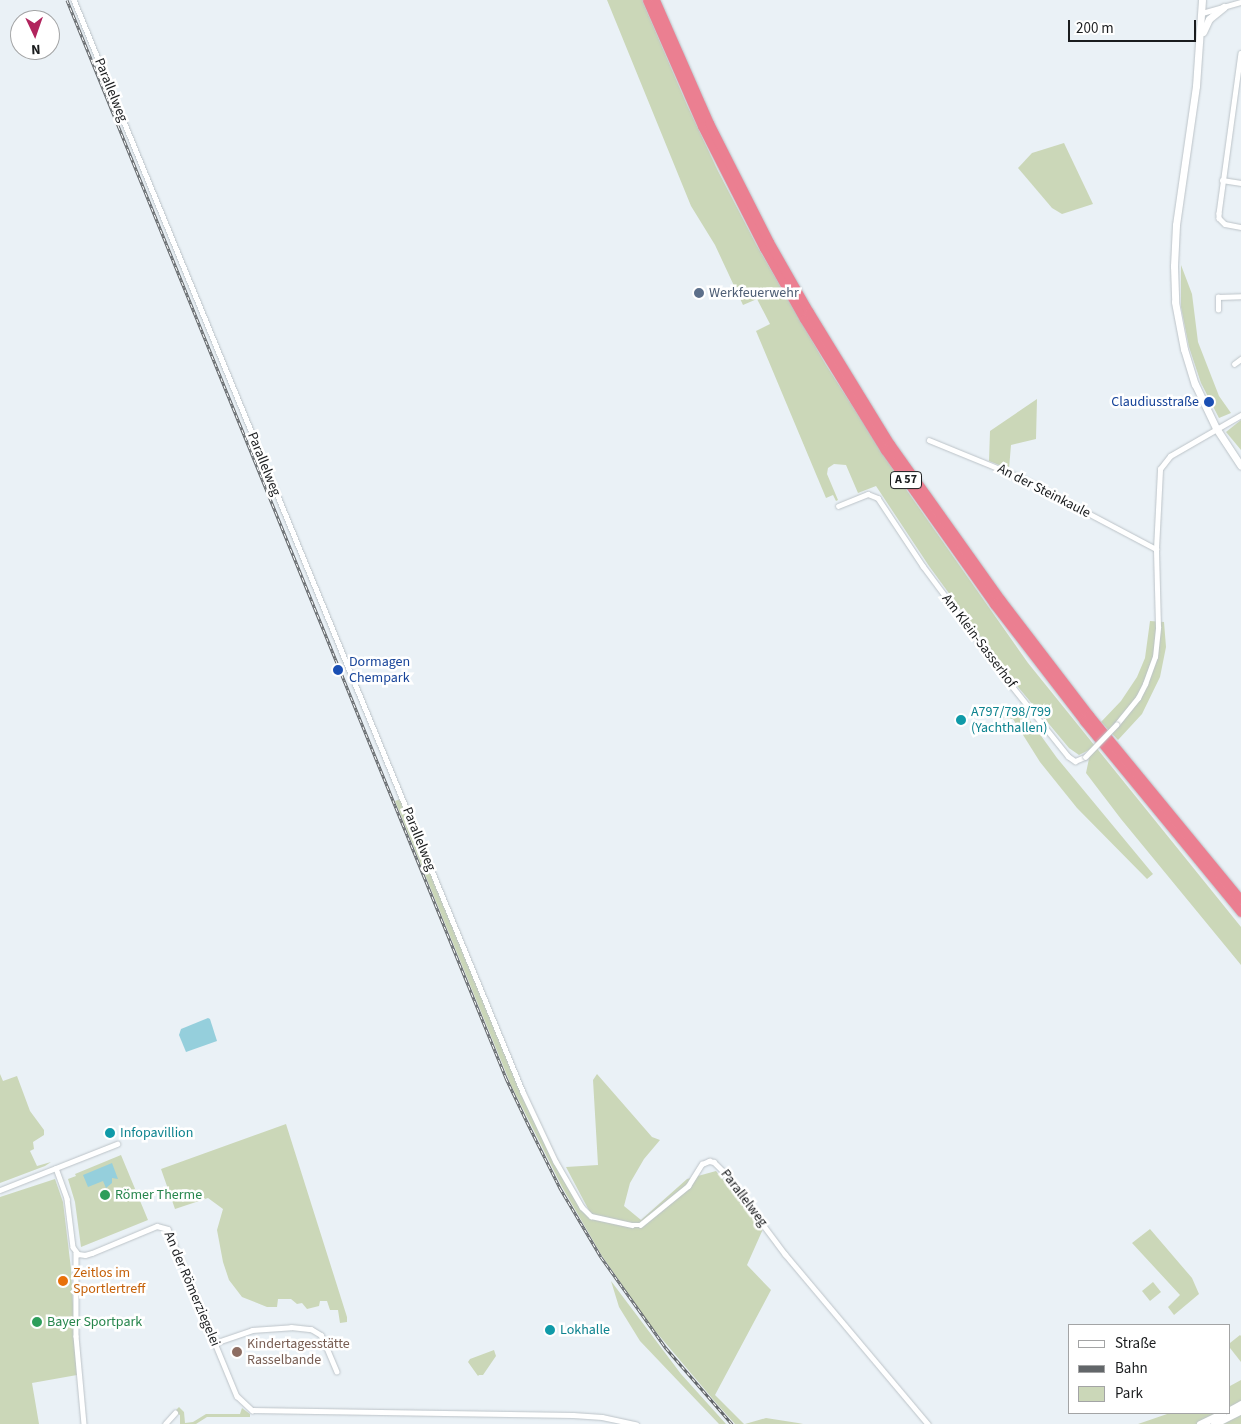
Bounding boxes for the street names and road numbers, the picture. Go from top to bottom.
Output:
street label: Parallelweg [91,56,131,124]
street label: Parallelweg [244,430,284,498]
street label: An der Steinkaule [995,460,1093,522]
road number: A 57 [890,470,922,490]
street label: Am Klein-Sasserhof [938,591,1020,691]
street label: Parallelweg [399,805,439,873]
street label: Parallelweg [717,1166,771,1230]
street label: An der Römerziegelei [160,1229,224,1349]

